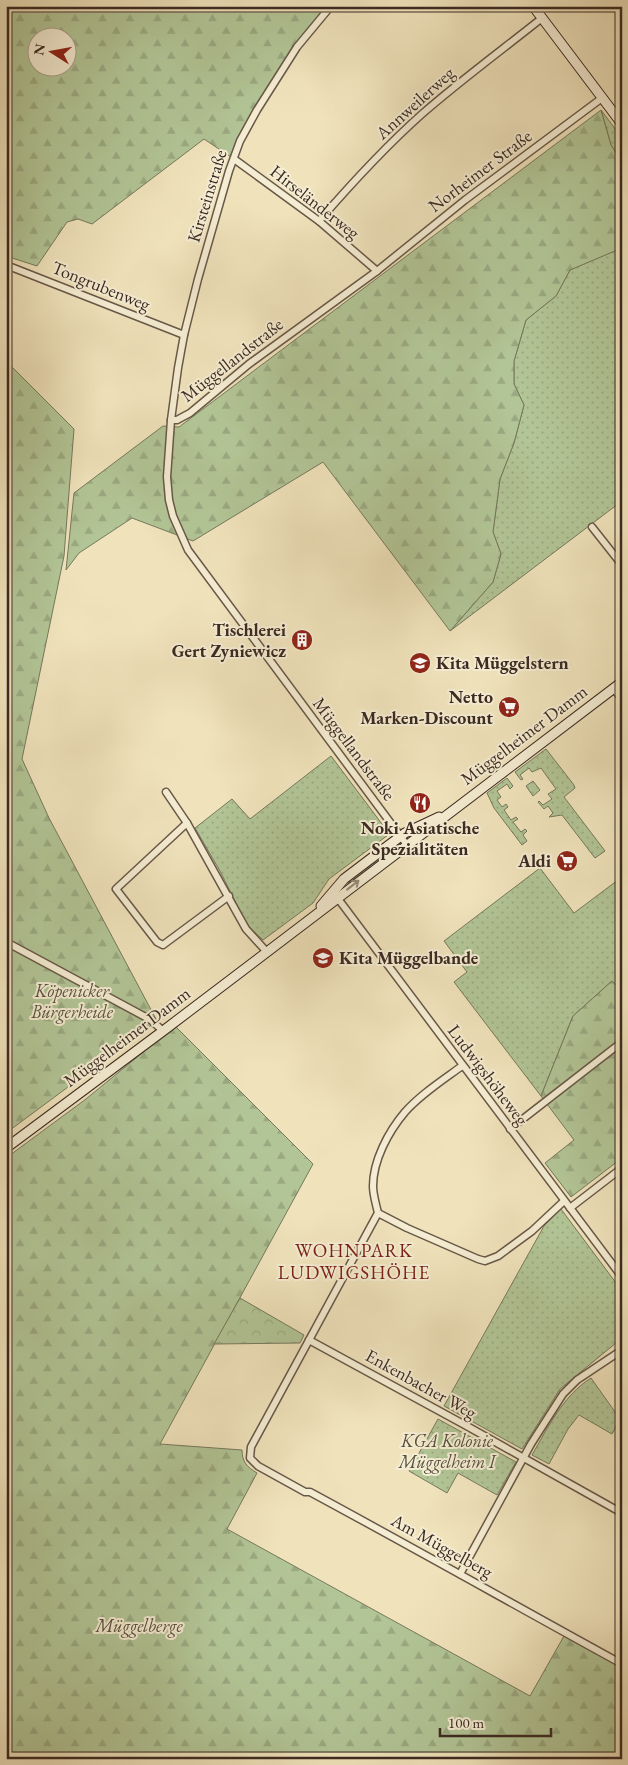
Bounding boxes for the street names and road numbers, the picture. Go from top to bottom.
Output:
street label: Annweilerweg [370,61,459,145]
street label: Norheimer Straße [423,124,536,217]
street label: Kirsteinstraße [182,147,232,245]
street label: Hirseländerweg [266,159,365,244]
street label: Tongrubenweg [49,255,154,316]
street label: Müggellandstraße [176,313,287,407]
street label: Müggelheimer Damm [456,679,592,790]
street label: Müggellandstraße [308,692,401,805]
street label: Müggelheimer Damm [59,981,195,1092]
street label: Ludwigshöheweg [443,1020,534,1130]
street label: Enkenbacher Weg [362,1344,481,1424]
street label: Am Müggelberg [386,1508,497,1583]

